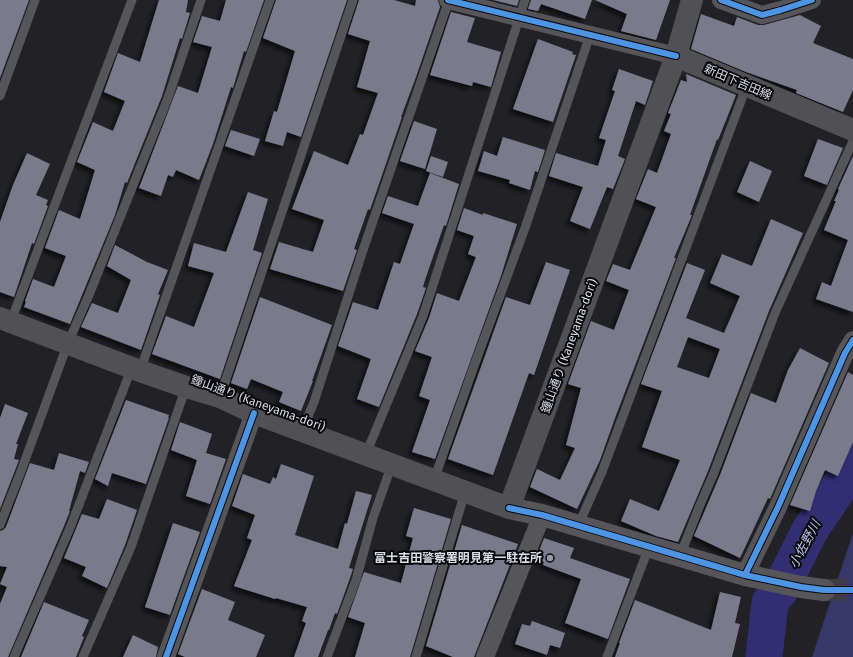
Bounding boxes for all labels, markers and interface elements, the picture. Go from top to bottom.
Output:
street label: 新田下吉田線 [702,61,774,103]
street label: 鐘山通り (Kaneyama-dori) [538,277,600,415]
street label: 鐘山通り (Kaneyama-dori) [189,372,327,434]
water label: 小佐野川 [786,516,824,571]
place label: 富士吉田警察署明見第一駐在所 [374,551,542,565]
marker: 富士吉田警察署明見第一駐在所 [545,553,555,563]

